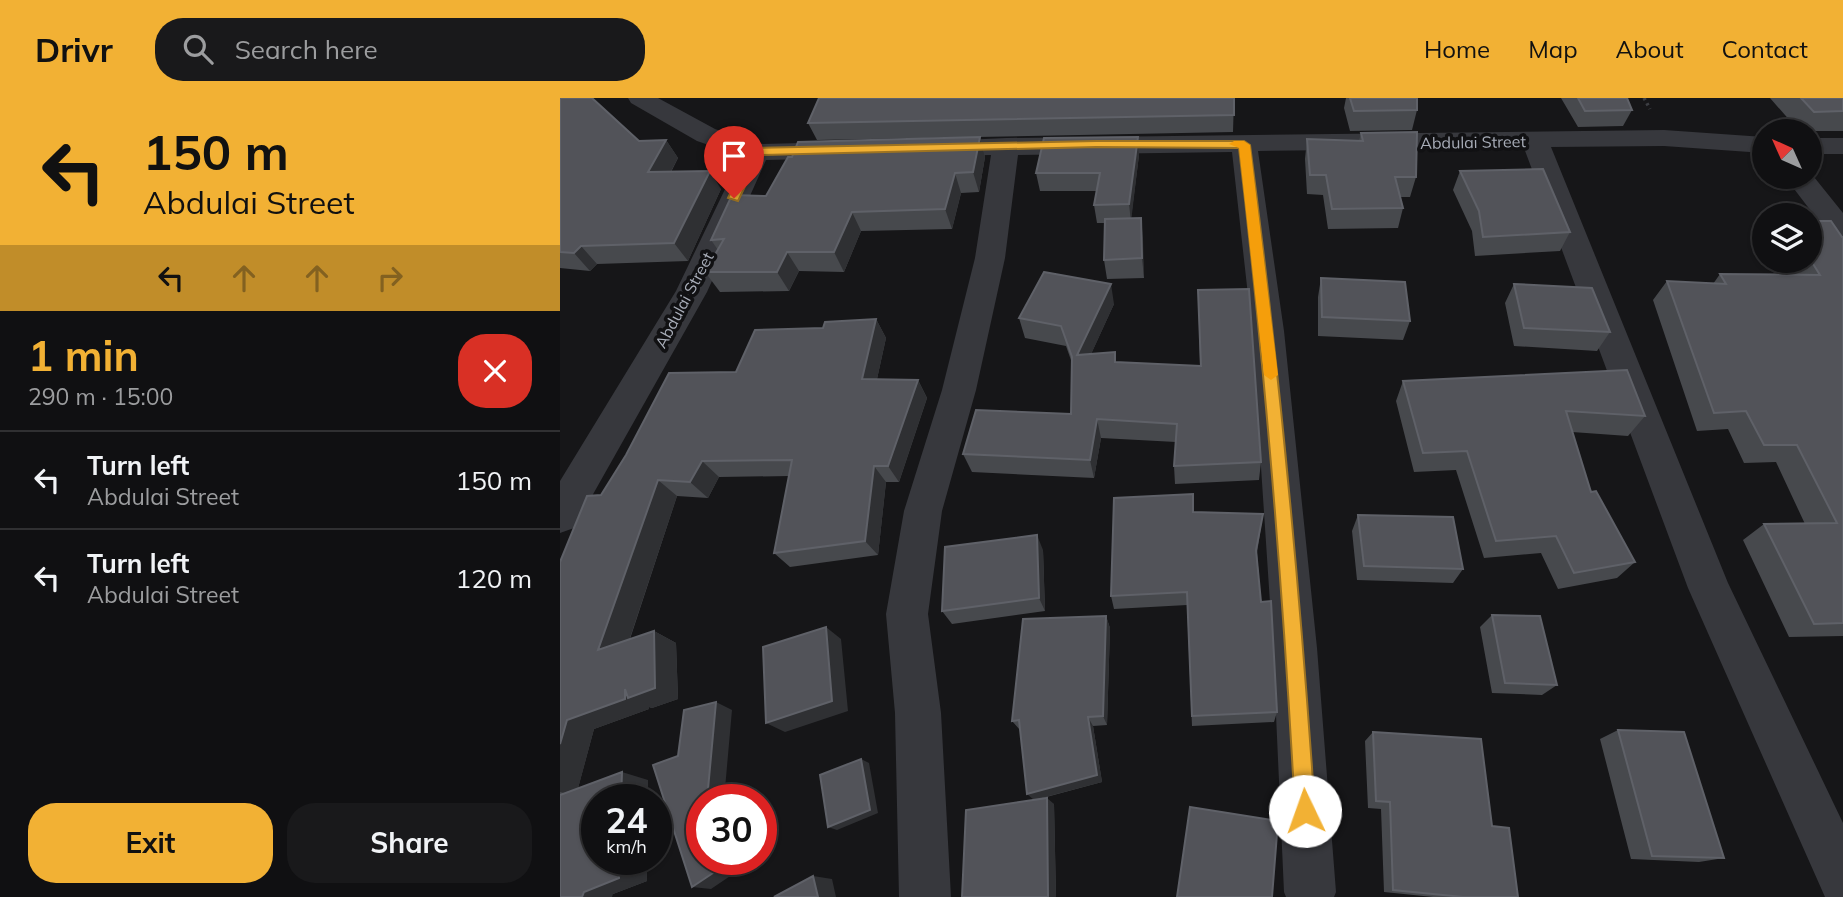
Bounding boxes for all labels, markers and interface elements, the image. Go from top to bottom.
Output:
search box [155,18,645,81]
text: Drivr [35,29,113,70]
icon: search [179,30,217,68]
text: Search here [235,33,378,66]
text: Home [1424,34,1490,64]
text: Map [1528,34,1578,64]
text: About [1616,34,1684,64]
text: Contact [1722,34,1808,64]
north arrow [1752,119,1822,189]
map controls [1752,119,1822,273]
text: 150 m [143,121,289,182]
icon: left [28,126,119,217]
pin [704,126,764,198]
street label: Abdulai Street [1420,131,1526,153]
icon: arrive [715,137,753,175]
text: Abdulai Street [143,182,355,222]
button: layers [1752,203,1822,273]
street label: Abdulai Street [650,248,718,351]
icon: left [152,259,190,297]
icon: ahead [225,259,263,297]
icon: ahead [298,259,336,297]
icon: right [371,259,409,297]
text: 1 min [28,329,139,382]
button: close [458,334,532,408]
text: 290 m · 15:00 [28,382,173,411]
text: Turn left [87,449,189,482]
icon: left [28,461,66,499]
text: 150 m [456,464,532,497]
text: Abdulai Street [87,482,239,511]
text: Turn left [87,547,189,580]
icon: left [28,559,66,597]
text: 120 m [456,562,532,595]
text: Abdulai Street [87,580,239,609]
position arrow [1268,774,1342,848]
speed limit sign: 30 [686,784,777,875]
text: 24 [605,798,648,842]
button: Exit [28,803,273,883]
button: Share [287,803,532,883]
text: km/h [606,835,647,858]

